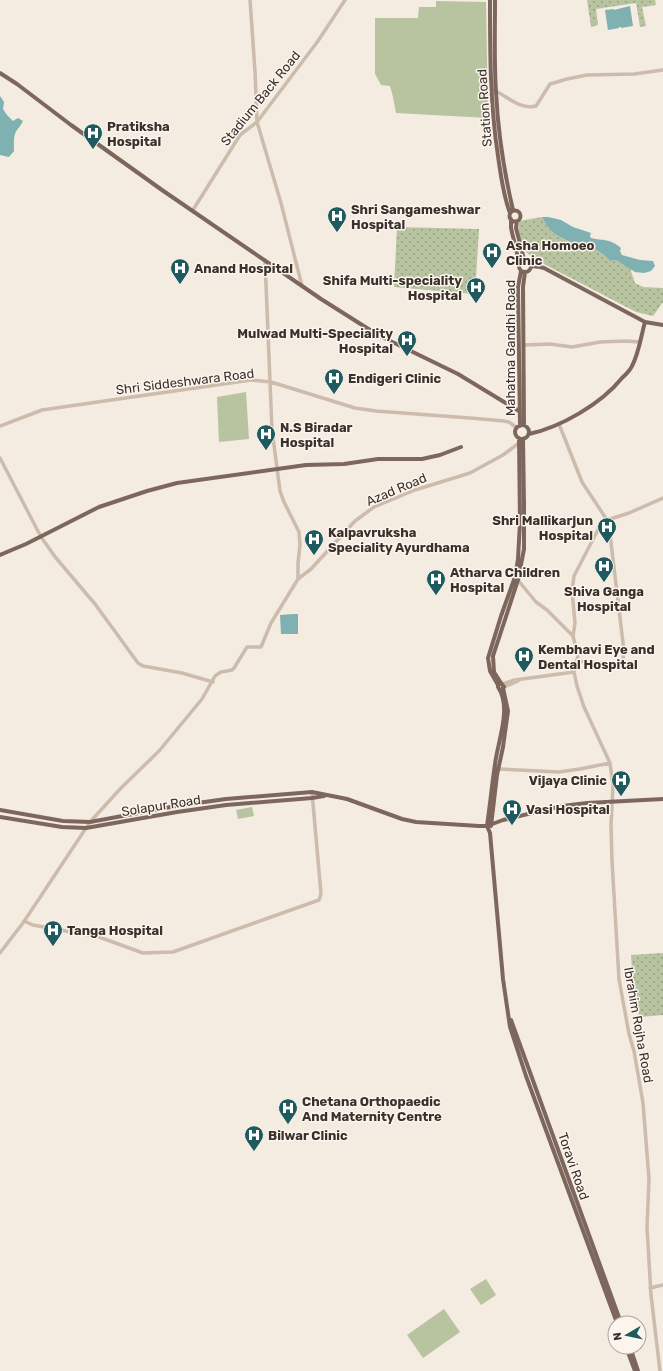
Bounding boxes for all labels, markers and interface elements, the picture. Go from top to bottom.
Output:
street label: Stadium Back Road [218,48,303,149]
street label: Station Road [474,69,495,147]
place label: Pratiksha Hospital [107,119,170,149]
hospital icon: Pratiksha Hospital [82,122,104,150]
place label: Shri Sangameshwar Hospital [351,202,481,232]
hospital icon: Shri Sangameshwar Hospital [326,205,348,233]
place label: Asha Homoeo Clinic [506,238,595,268]
hospital icon: Asha Homoeo Clinic [481,241,503,269]
hospital icon: Anand Hospital [169,257,191,285]
place label: Anand Hospital [194,261,293,276]
place label: Shifa Multi-speciality Hospital [323,273,462,303]
hospital icon: Shifa Multi-speciality Hospital [465,276,487,304]
street label: Mahatma Gandhi Road [503,280,518,416]
place label: Mulwad Multi-Speciality Hospital [237,326,393,356]
hospital icon: Mulwad Multi-Speciality Hospital [396,329,418,357]
street label: Shri Siddeshwara Road [115,366,255,397]
hospital icon: Endigeri Clinic [323,367,345,395]
place label: Endigeri Clinic [348,371,442,386]
place label: N.S Biradar Hospital [280,420,353,450]
hospital icon: N.S Biradar Hospital [255,423,277,451]
street label: Azad Road [364,470,429,509]
place label: Shri Mallikarjun Hospital [492,513,593,543]
hospital icon: Shri Mallikarjun Hospital [596,516,618,544]
place label: Kalpavruksha Speciality Ayurdhama [328,525,470,555]
hospital icon: Kalpavruksha Speciality Ayurdhama [303,528,325,556]
hospital icon: Shiva Ganga Hospital [593,555,615,583]
place label: Atharva Children Hospital [450,565,560,595]
hospital icon: Atharva Children Hospital [425,568,447,596]
place label: Shiva Ganga Hospital [564,584,644,614]
place label: Kembhavi Eye and Dental Hospital [538,642,655,672]
hospital icon: Kembhavi Eye and Dental Hospital [513,645,535,673]
hospital icon: Vijaya Clinic [610,769,632,797]
place label: Vijaya Clinic [529,773,607,788]
street label: Solapur Road [120,792,202,819]
hospital icon: Vasi Hospital [501,798,523,826]
place label: Vasi Hospital [526,802,610,817]
hospital icon: Tanga Hospital [42,919,64,947]
place label: Tanga Hospital [67,923,163,938]
street label: Ibrahim Rojha Road [621,966,656,1084]
place label: Chetana Orthopaedic And Maternity Centre [302,1094,442,1124]
hospital icon: Chetana Orthopaedic And Maternity Centre [277,1097,299,1125]
hospital icon: Bilwar Clinic [243,1124,265,1152]
place label: Bilwar Clinic [268,1128,348,1143]
street label: Toravi Road [555,1131,592,1202]
north arrow [607,1315,647,1355]
text: N [611,1331,625,1341]

